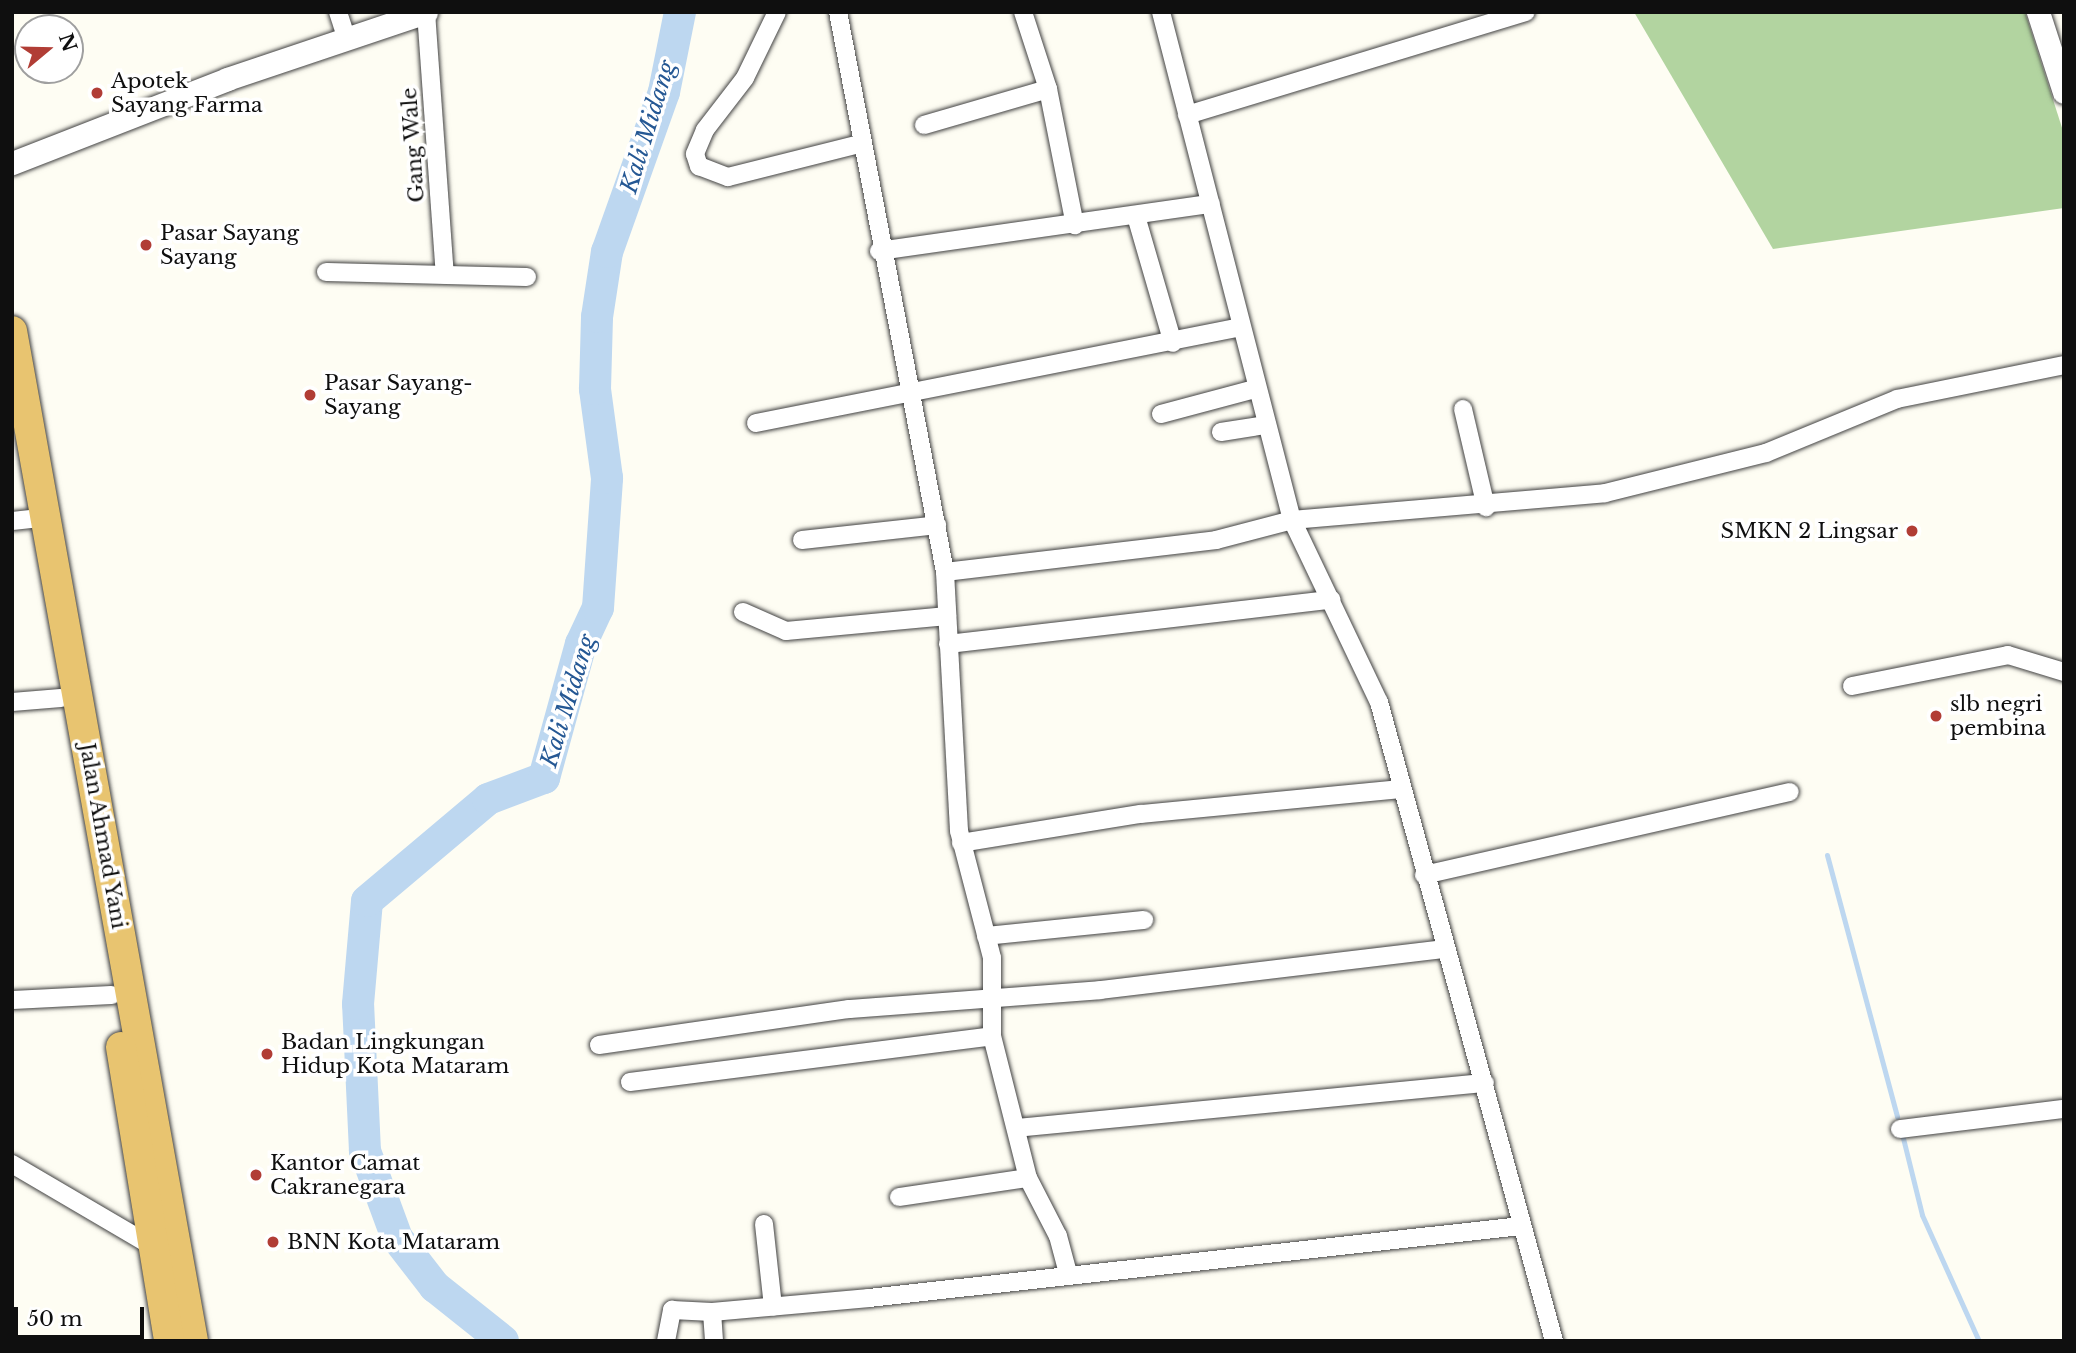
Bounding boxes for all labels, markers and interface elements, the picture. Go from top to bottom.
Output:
north arrow [14,14,84,84]
text: N [54,30,81,55]
water label: Kali Midang [615,57,681,197]
place label: Apotek Sayang Farma [111,68,263,118]
marker: Apotek Sayang Farma [89,85,105,101]
street label: Gang Wale [396,86,430,204]
place label: Pasar Sayang Sayang [160,220,300,270]
marker: Pasar Sayang Sayang [138,237,154,253]
place label: Pasar Sayang- Sayang [324,370,473,420]
marker: Pasar Sayang- Sayang [302,387,318,403]
place label: SMKN 2 Lingsar [1721,518,1898,544]
marker: SMKN 2 Lingsar [1904,523,1920,539]
water label: Kali Midang [535,631,601,771]
place label: slb negri pembina [1950,691,2046,741]
marker: slb negri pembina [1928,708,1944,724]
street label: Jalan Ahmad Yani [74,740,132,932]
place label: Badan Lingkungan Hidup Kota Mataram [281,1029,509,1079]
marker: Badan Lingkungan Hidup Kota Mataram [259,1046,275,1062]
place label: Kantor Camat Cakranegara [270,1150,421,1200]
marker: Kantor Camat Cakranegara [248,1167,264,1183]
place label: BNN Kota Mataram [287,1229,500,1255]
marker: BNN Kota Mataram [265,1234,281,1250]
scale bar [18,1294,147,1338]
text: 50 m [27,1306,82,1332]

